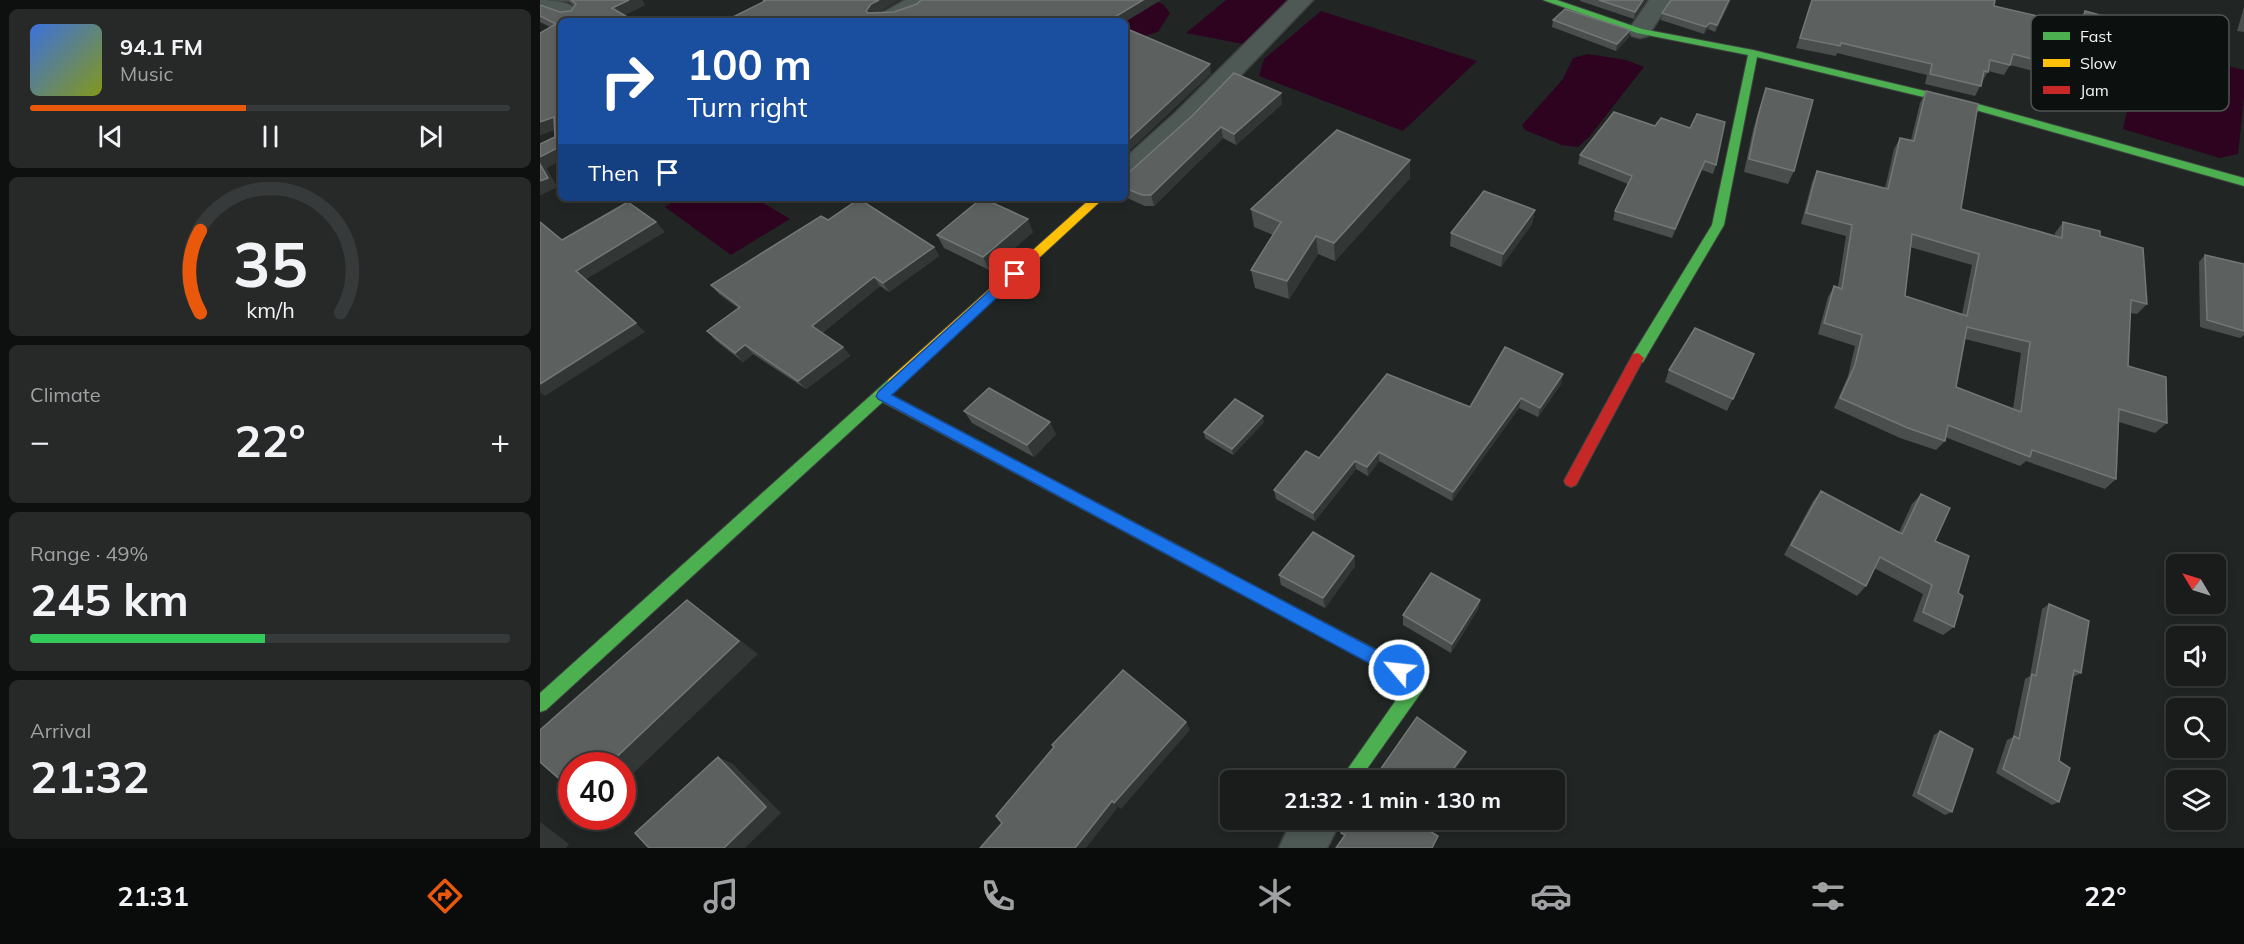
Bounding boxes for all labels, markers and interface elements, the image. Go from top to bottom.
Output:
legend [2031,15,2229,111]
text: Fast [2080,26,2112,46]
text: 94.1 FM [120,33,203,61]
text: 100 m [687,38,812,91]
icon: right [588,42,666,120]
text: Slow [2080,53,2117,73]
text: Music [120,61,173,86]
text: Jam [2080,80,2109,100]
text: Turn right [687,90,807,124]
icon: previous [94,120,127,153]
icon: pause [254,120,287,153]
icon: next [414,120,447,153]
icon: arrive [651,156,684,189]
text: Then [588,159,639,187]
text: 35 [233,224,307,303]
pin [989,248,1040,299]
icon: arrive [998,257,1031,290]
text: km/h [246,297,294,324]
text: Climate [30,382,101,407]
text: 22° [234,412,306,468]
text: − [30,420,50,461]
text: + [490,420,510,461]
text: Range · 49% [30,541,148,566]
north arrow [2166,554,2226,614]
map controls [2166,554,2226,830]
text: 245 km [30,571,189,627]
button: sound [2166,626,2226,686]
position arrow [1367,638,1431,702]
button: search [2166,698,2226,758]
text: Arrival [30,718,91,743]
text: 21:32 [30,748,149,804]
speed limit sign: 40 [558,752,636,830]
button: layers [2166,770,2226,830]
text: 21:32 · 1 min · 130 m [1284,786,1501,814]
icon: directions [424,875,466,917]
icon: music [700,875,742,917]
icon: phone [977,875,1019,917]
icon: climate [1254,875,1296,917]
icon: car [1530,875,1572,917]
icon: filters [1807,875,1849,917]
text: 21:31 [117,879,189,913]
text: 22° [2084,879,2127,913]

